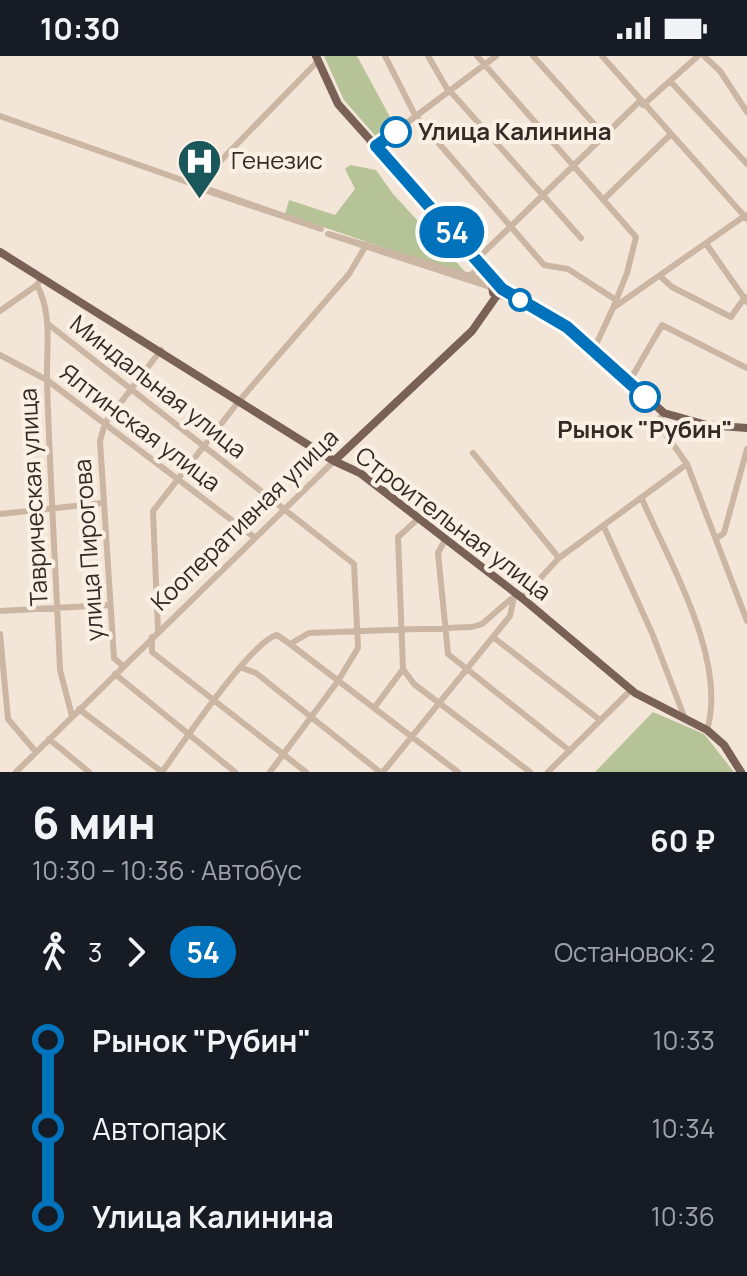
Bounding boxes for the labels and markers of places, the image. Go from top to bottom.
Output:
place label: Улица Калинина [418,114,612,147]
marker: Улица Калинина [381,117,411,147]
hospital icon: Генезис [176,137,224,200]
place label: Генезис [231,143,323,176]
unlabelled marker [509,289,531,311]
marker: Рынок "Рубин" [630,382,660,412]
place label: Рынок "Рубин" [557,412,733,445]

